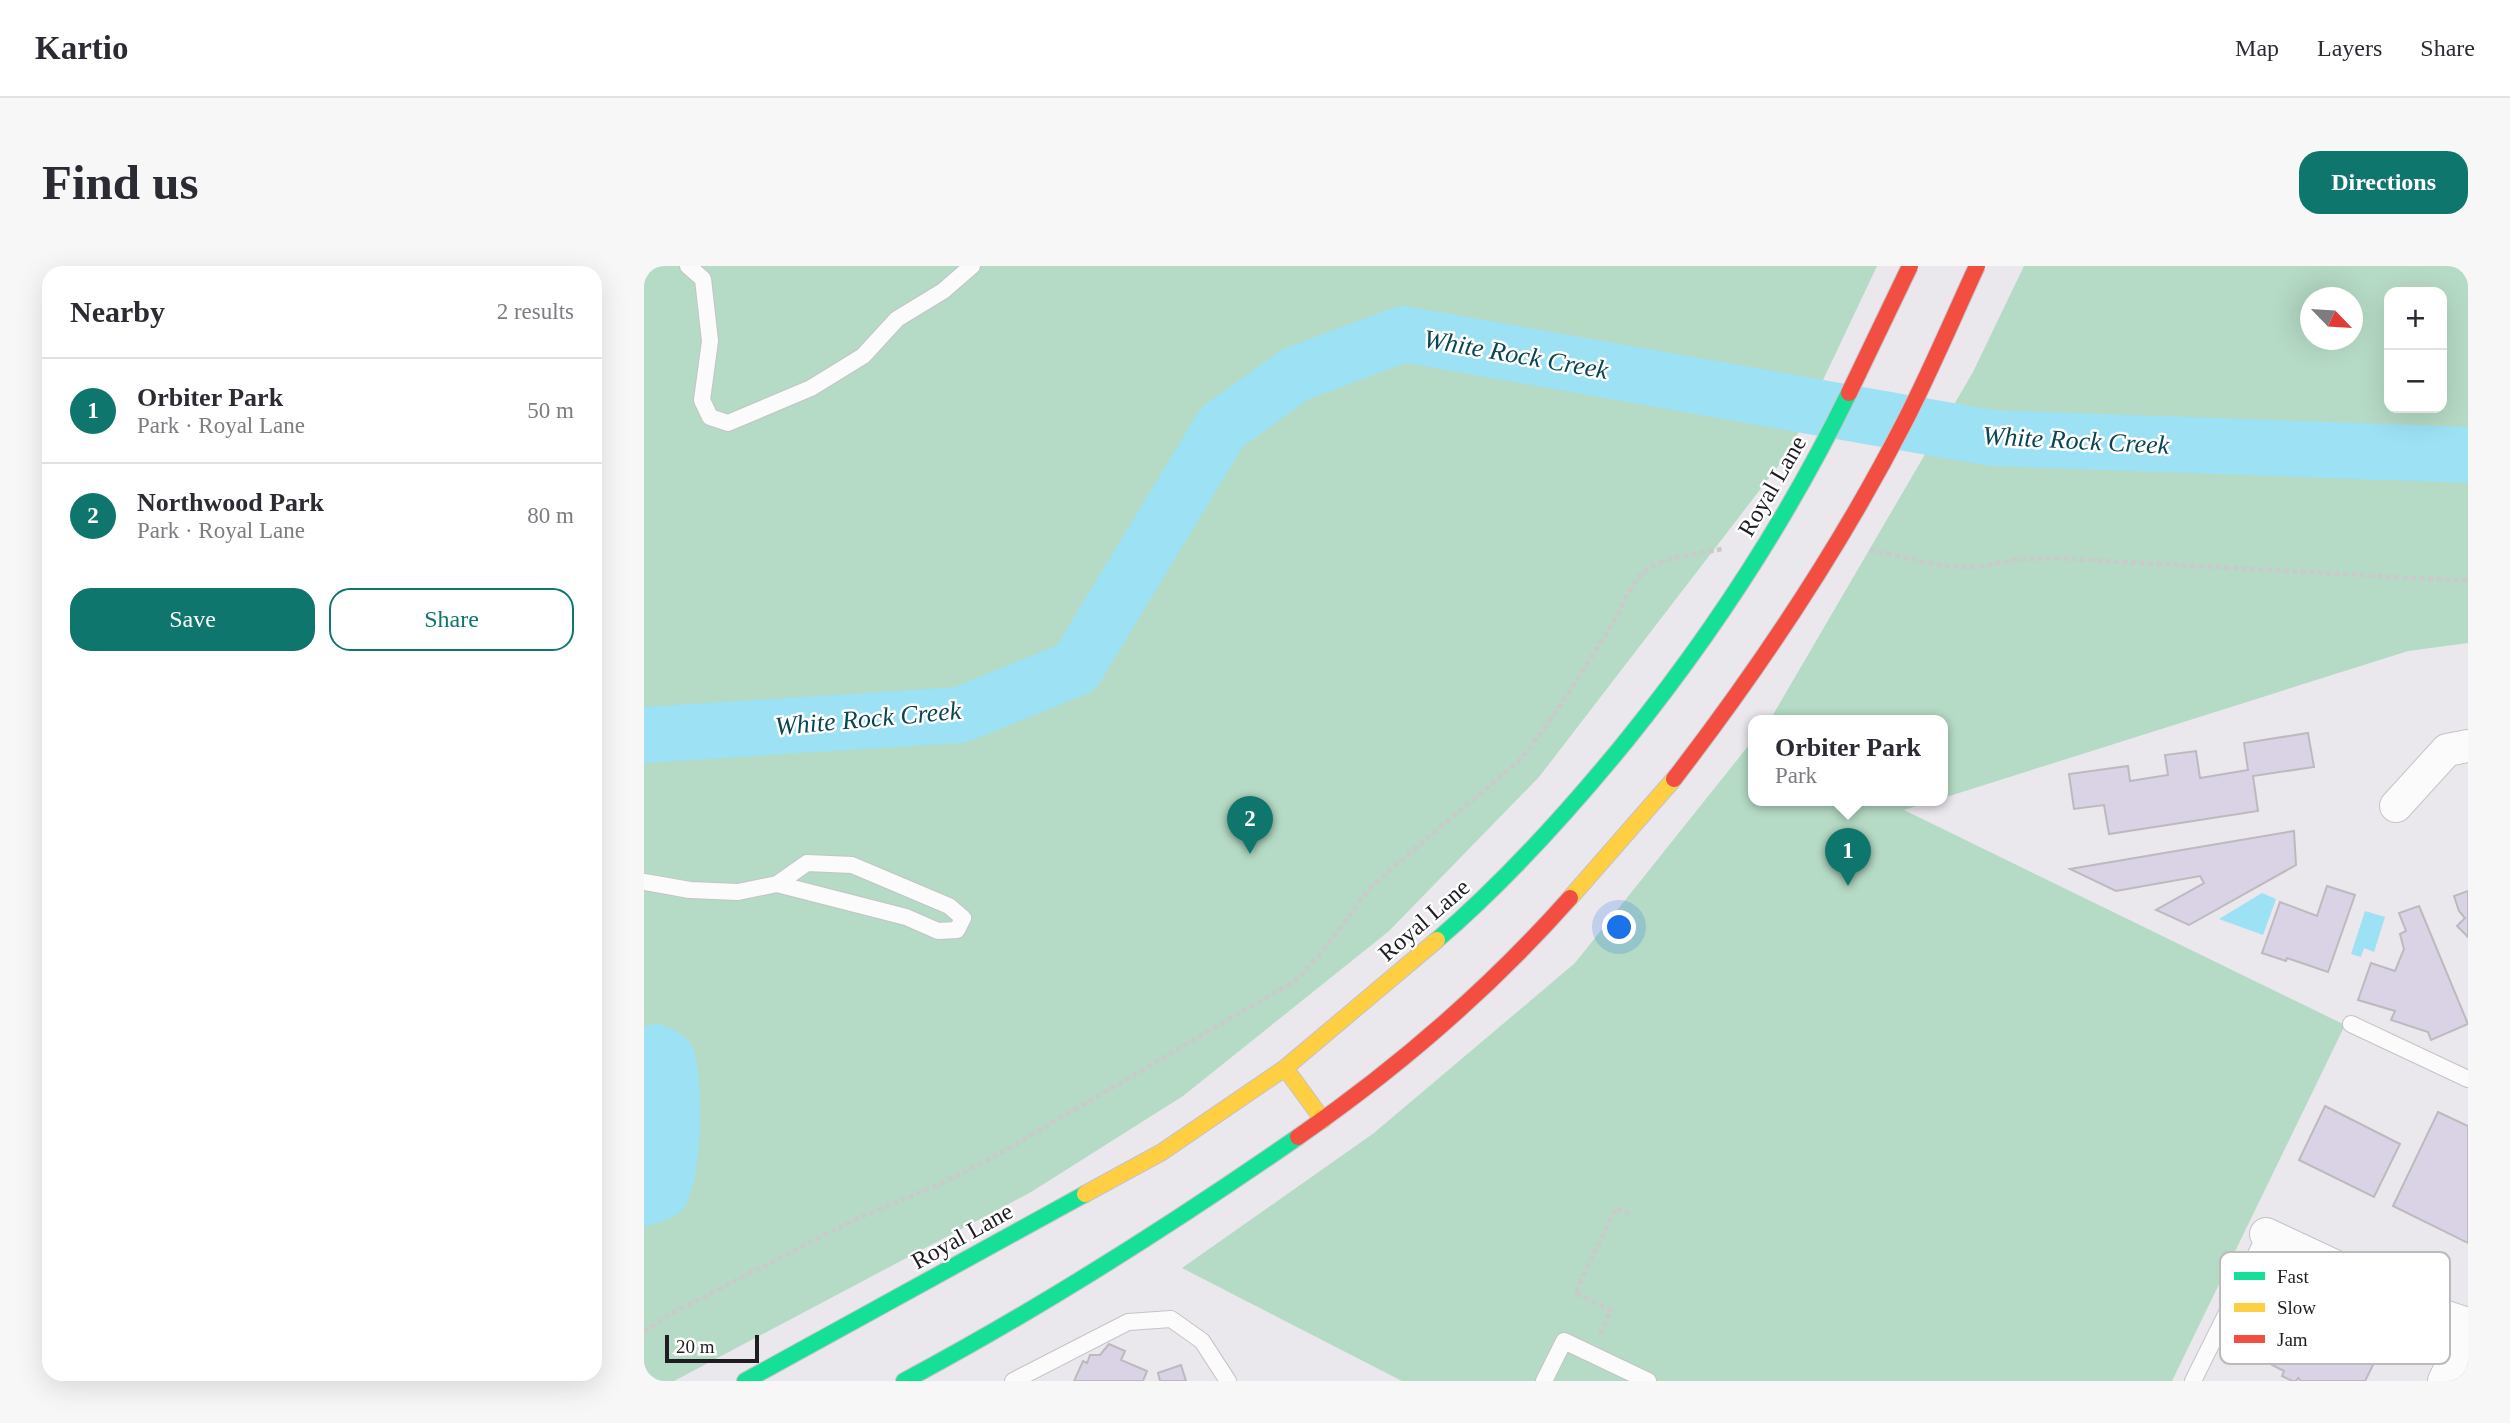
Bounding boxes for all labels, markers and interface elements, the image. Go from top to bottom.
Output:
text: Kartio [35,30,128,66]
text: Map [2235,35,2279,61]
text: Layers [2317,35,2382,61]
text: Share [2420,35,2475,61]
button: Directions [2299,151,2468,214]
text: Find us [42,155,199,210]
north arrow [2300,287,2363,350]
map controls [2384,287,2447,413]
button: + [2384,287,2447,350]
text: Nearby [70,295,165,328]
text: 2 results [497,299,574,324]
water label: White Rock Creek [1421,324,1611,385]
button: − [2384,350,2447,413]
text: Orbiter Park [137,383,283,412]
text: 1 [87,398,99,423]
text: 50 m [527,398,574,423]
text: Park · Royal Lane [137,413,305,438]
water label: White Rock Creek [1982,421,2170,460]
street label: Royal Lane [1733,431,1811,541]
text: Northwood Park [137,488,324,517]
text: 2 [87,503,99,528]
text: 80 m [527,503,574,528]
text: Park · Royal Lane [137,518,305,543]
button: Save [70,588,315,651]
button: Share [329,588,574,651]
water label: White Rock Creek [774,696,963,741]
popup [1748,715,1948,806]
text: Orbiter Park [1775,733,1921,762]
text: Park [1775,763,1817,788]
pin: 2 [1227,796,1273,854]
pin: 1 [1825,828,1871,886]
street label: Royal Lane [1373,874,1475,966]
your location [1602,910,1636,944]
street label: Royal Lane [907,1198,1017,1274]
legend [2220,1252,2450,1364]
text: Fast [2277,1266,2309,1287]
text: Slow [2277,1297,2316,1318]
text: Jam [2277,1329,2308,1350]
scale bar [665,1332,760,1364]
text: 20 m [676,1336,715,1357]

